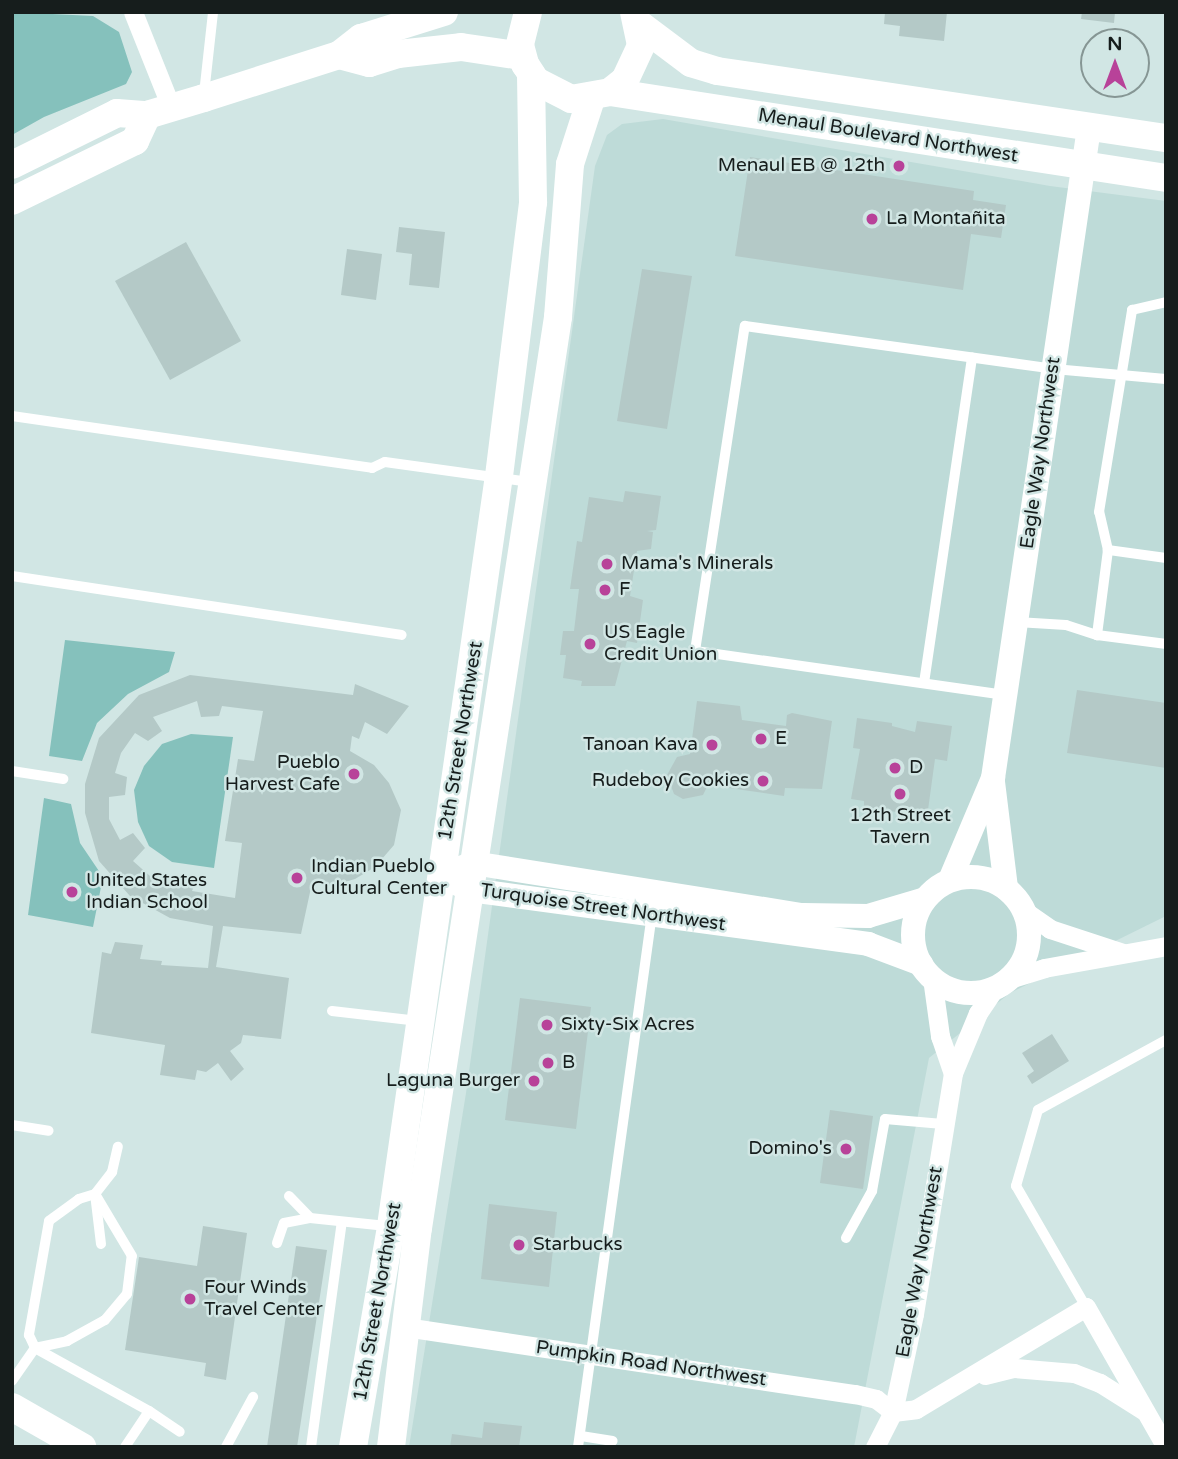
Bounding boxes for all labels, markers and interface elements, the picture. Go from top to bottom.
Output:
north arrow [1080,28,1150,98]
text: N [1107,33,1123,55]
street label: Menaul Boulevard Northwest [756,104,1020,168]
place label: Menaul EB @ 12th [718,155,885,177]
marker: Menaul EB @ 12th [891,158,907,174]
place label: La Montañita [886,208,1006,230]
marker: La Montañita [864,211,880,227]
street label: Eagle Way Northwest [1016,356,1066,550]
place label: Mama's Minerals [621,553,773,575]
marker: Mama's Minerals [599,556,615,572]
place label: F [619,579,631,601]
marker: F [597,582,613,598]
place label: US Eagle Credit Union [604,622,717,666]
marker: US Eagle Credit Union [582,636,598,652]
street label: 12th Street Northwest [434,640,488,842]
place label: E [775,728,787,750]
marker: E [753,731,769,747]
place label: Tanoan Kava [583,734,698,756]
marker: Tanoan Kava [704,737,720,753]
place label: Pueblo Harvest Cafe [225,752,340,796]
place label: D [909,757,923,779]
marker: D [887,760,903,776]
marker: Pueblo Harvest Cafe [346,766,362,782]
place label: Rudeboy Cookies [592,770,749,792]
marker: Rudeboy Cookies [755,773,771,789]
marker: 12th Street Tavern [892,786,908,802]
place label: 12th Street Tavern [849,805,951,849]
place label: Indian Pueblo Cultural Center [311,856,447,900]
place label: United States Indian School [86,870,208,914]
marker: Indian Pueblo Cultural Center [289,870,305,886]
street label: Turquoise Street Northwest [479,879,727,937]
marker: United States Indian School [64,884,80,900]
place label: Sixty-Six Acres [561,1014,695,1036]
marker: Sixty-Six Acres [539,1017,555,1033]
place label: B [562,1052,575,1074]
marker: B [540,1055,556,1071]
place label: Laguna Burger [386,1070,520,1092]
marker: Laguna Burger [526,1073,542,1089]
place label: Domino's [748,1138,832,1160]
marker: Domino's [838,1141,854,1157]
street label: Eagle Way Northwest [892,1165,948,1359]
street label: 12th Street Northwest [349,1201,407,1403]
place label: Starbucks [533,1234,623,1256]
marker: Starbucks [511,1237,527,1253]
place label: Four Winds Travel Center [204,1277,323,1321]
marker: Four Winds Travel Center [182,1291,198,1307]
street label: Pumpkin Road Northwest [534,1337,768,1391]

